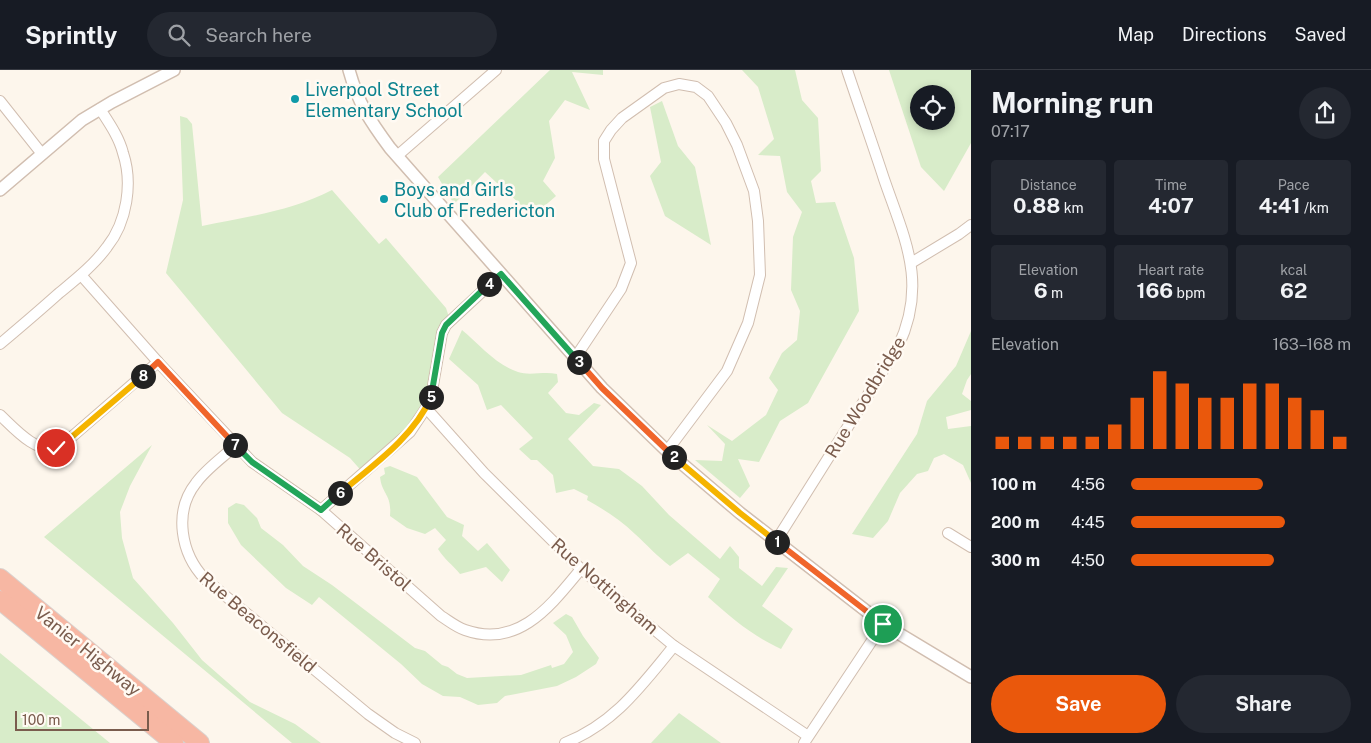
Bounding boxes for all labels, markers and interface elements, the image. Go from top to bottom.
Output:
search box [147,12,497,57]
text: Sprintly [25,21,117,49]
icon: search [165,21,193,49]
text: Search here [205,24,312,46]
text: Map [1117,24,1154,45]
text: Directions [1182,24,1267,45]
text: Saved [1295,24,1346,45]
place label: Liverpool Street Elementary School [305,79,463,121]
map controls [910,85,955,130]
button: locate [910,85,955,130]
text: Morning run [991,86,1154,119]
button: share [1299,87,1351,139]
marker: Liverpool Street Elementary School [289,93,301,105]
text: 07:17 [991,122,1030,141]
text: Distance [1020,177,1077,193]
text: Time [1155,177,1187,193]
text: Pace [1278,177,1310,193]
place label: Boys and Girls Club of Fredericton [394,179,555,221]
marker: Boys and Girls Club of Fredericton [378,193,390,205]
text: 0.88 [1013,193,1060,218]
text: 4:07 [1148,193,1194,218]
text: 4:41 [1258,193,1301,218]
text: km [1060,200,1084,216]
text: /km [1301,200,1329,216]
text: Elevation [1019,262,1078,278]
text: Heart rate [1138,262,1204,278]
text: kcal [1280,262,1307,278]
pin: 4 [476,272,502,296]
text: 4 [485,276,494,292]
text: 6 [1034,278,1048,303]
text: 166 [1137,278,1173,303]
text: 62 [1280,278,1307,303]
text: m [1048,285,1063,301]
text: bpm [1173,285,1205,301]
street label: Rue Woodbridge [820,332,910,462]
text: Elevation [991,335,1059,354]
text: 163–168 m [1272,335,1351,354]
pin: 3 [566,350,592,374]
text: 3 [575,354,584,370]
pin: 8 [130,364,156,388]
text: 8 [139,368,148,384]
pin: 5 [418,384,444,410]
text: 5 [427,389,436,405]
pin [35,427,77,469]
pin: 7 [222,432,248,458]
icon: check [42,434,70,462]
text: 7 [231,437,240,453]
pin: 2 [662,444,686,470]
text: 2 [670,449,679,465]
text: 100 m [991,475,1036,494]
text: 4:56 [1071,475,1105,494]
pin: 6 [328,480,352,506]
text: 6 [336,485,345,501]
text: 200 m [991,513,1040,532]
text: 4:45 [1071,513,1105,532]
street label: Rue Bristol [332,519,416,595]
pin: 1 [764,530,790,554]
street label: Rue Nottingham [547,534,663,638]
text: 1 [775,534,781,550]
text: 300 m [991,551,1040,570]
text: 4:50 [1071,551,1105,570]
street label: Rue Beaconsfield [195,567,321,677]
street label: Vanier Highway [31,602,146,700]
pin [862,603,904,645]
icon: arrive [869,610,897,638]
button: Save [991,675,1166,733]
button: Share [1176,675,1351,733]
scale bar [15,708,149,731]
text: 100 m [22,712,60,728]

